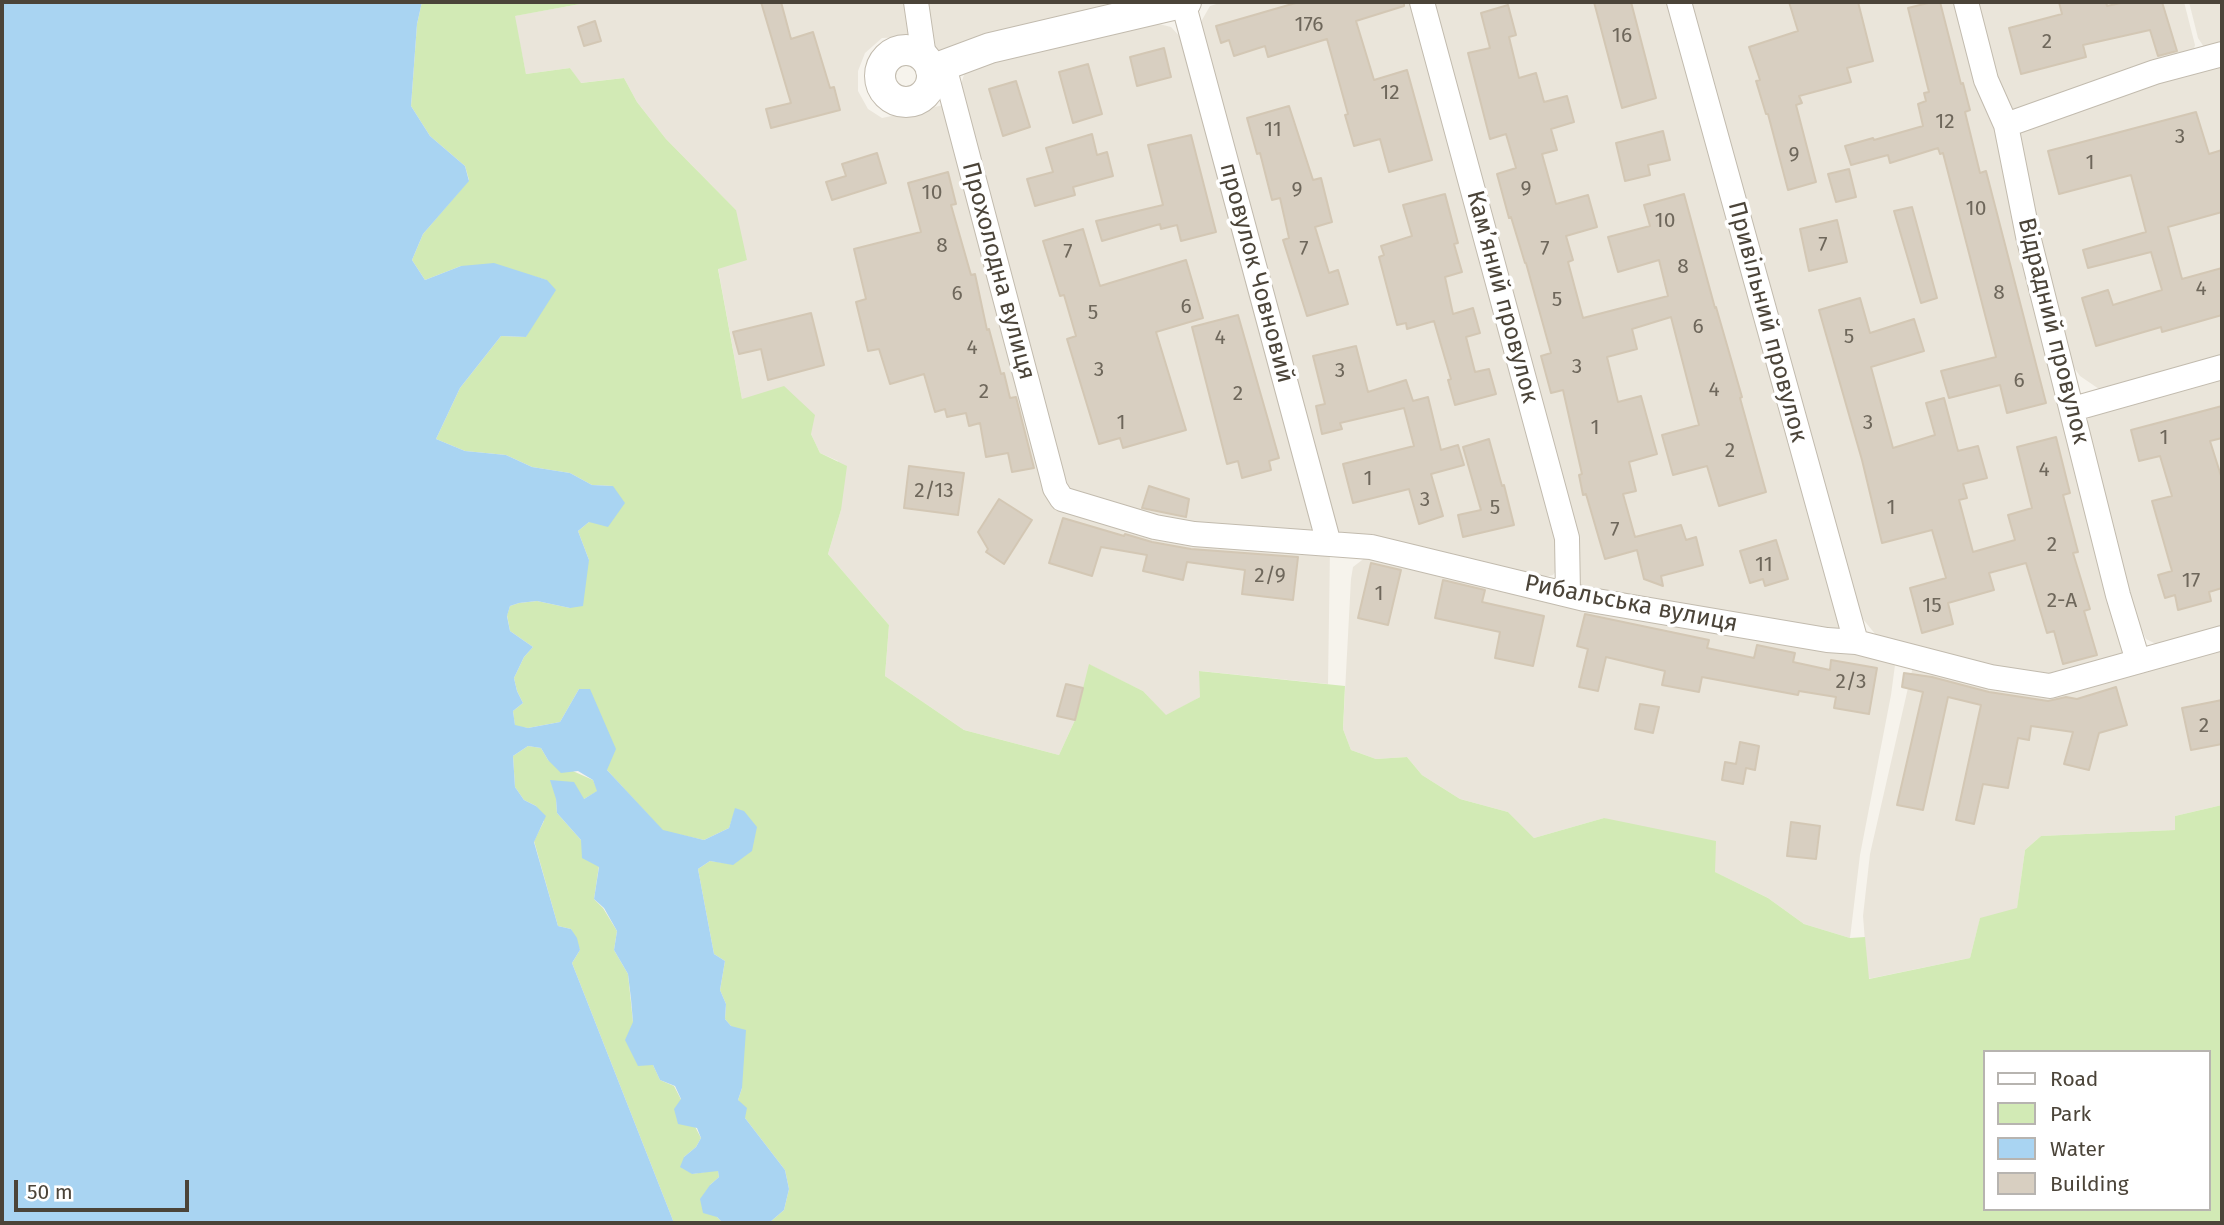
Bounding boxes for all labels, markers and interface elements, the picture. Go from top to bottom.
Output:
house number: 176 [1294,12,1324,38]
house number: 16 [1612,23,1632,49]
house number: 2 [2042,29,2052,55]
house number: 12 [1380,80,1400,106]
house number: 12 [1935,109,1955,135]
house number: 11 [1264,117,1282,143]
house number: 3 [2175,124,2185,150]
house number: 9 [1788,142,1800,168]
house number: 1 [2085,150,2095,176]
street label: Прохолодна вулиця [955,159,1041,383]
street label: провулок Човновий [1213,160,1299,386]
house number: 9 [1520,176,1532,202]
house number: 9 [1291,177,1303,203]
house number: 10 [922,180,942,206]
street label: Камʼяний провулок [1460,188,1544,406]
house number: 10 [1966,196,1986,222]
street label: Привільний провулок [1721,198,1813,446]
house number: 10 [1655,208,1675,234]
street label: Відрадний провулок [2011,215,2095,447]
house number: 7 [1818,232,1828,258]
house number: 8 [936,233,948,259]
house number: 7 [1299,236,1309,262]
house number: 7 [1540,236,1550,262]
house number: 7 [1063,239,1073,265]
house number: 8 [1677,254,1689,280]
house number: 4 [2195,276,2207,302]
house number: 8 [1993,280,2005,306]
house number: 6 [951,281,963,307]
house number: 5 [1552,287,1562,313]
house number: 6 [1180,294,1192,320]
house number: 5 [1088,300,1098,326]
house number: 6 [1692,314,1704,340]
house number: 5 [1844,324,1854,350]
house number: 4 [1214,325,1226,351]
house number: 4 [966,335,978,361]
house number: 3 [1572,354,1582,380]
house number: 3 [1094,357,1104,383]
house number: 3 [1335,358,1345,384]
house number: 6 [2013,368,2025,394]
house number: 4 [1708,377,1720,403]
house number: 2 [979,379,989,405]
house number: 2 [1233,381,1243,407]
house number: 1 [1116,410,1126,436]
house number: 3 [1863,410,1873,436]
house number: 1 [1590,415,1600,441]
house number: 1 [2159,425,2169,451]
house number: 2 [1725,438,1735,464]
house number: 4 [2038,457,2050,483]
house number: 1 [1363,466,1373,492]
house number: 2/13 [914,478,954,504]
house number: 3 [1420,487,1430,513]
house number: 5 [1490,495,1500,521]
house number: 1 [1886,495,1896,521]
house number: 7 [1610,517,1620,543]
house number: 2 [2047,532,2057,558]
house number: 11 [1755,552,1773,578]
house number: 2/9 [1254,563,1286,589]
house number: 17 [2182,568,2200,594]
street label: Рибальська вулиця [1522,569,1740,639]
house number: 1 [1374,581,1384,607]
house number: 2-А [2047,588,2077,614]
house number: 15 [1922,593,1942,619]
house number: 2/3 [1835,669,1867,695]
house number: 2 [2199,713,2209,739]
legend [1982,1050,2210,1211]
text: Road [2050,1066,2098,1092]
text: Park [2050,1101,2091,1127]
text: Water [2050,1136,2105,1162]
scale bar [18,1166,192,1210]
text: Building [2050,1171,2129,1197]
text: 50 m [27,1179,73,1205]

